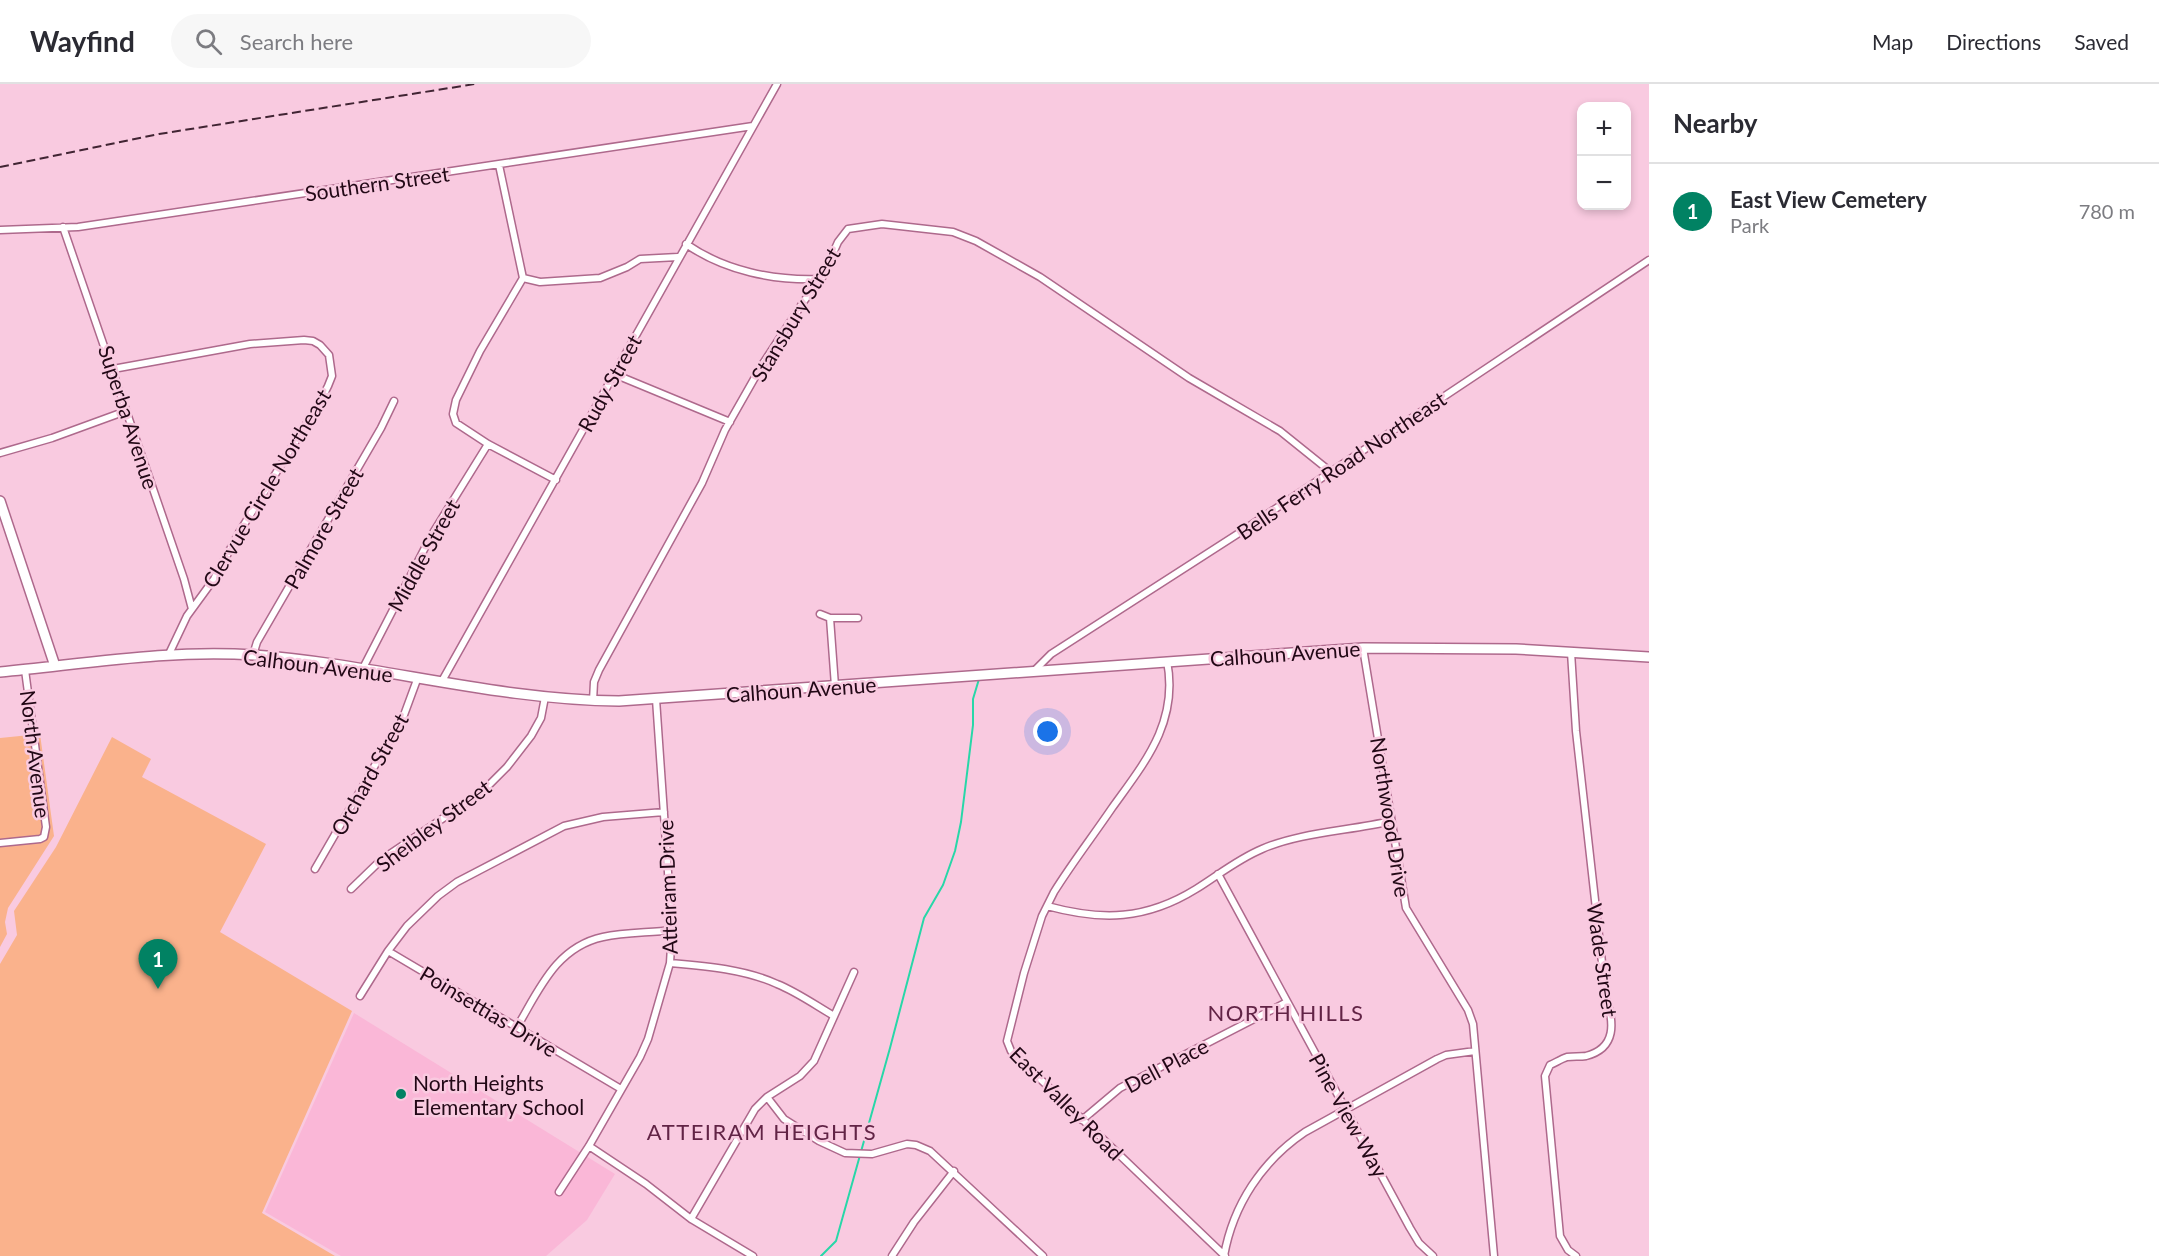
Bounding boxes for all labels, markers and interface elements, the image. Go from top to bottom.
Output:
search box [171,14,591,68]
text: Wayfind [30,24,135,58]
icon: search [192,25,225,58]
text: Search here [240,28,353,55]
text: Map [1872,29,1913,54]
text: Directions [1946,29,2041,54]
text: Saved [2074,29,2129,54]
map controls [1577,102,1631,210]
button: + [1577,102,1631,156]
text: Nearby [1673,107,1758,139]
button: − [1577,156,1631,210]
street label: Southern Street [303,160,451,205]
text: East View Cemetery [1730,186,1927,213]
text: 1 [1687,199,1698,223]
text: 780 m [2079,199,2135,223]
text: Park [1730,213,1769,237]
street label: Stansbury Street [745,242,845,385]
street label: Rudy Street [572,330,646,436]
street label: Superba Avenue [94,342,164,492]
street label: Clervue Circle Northeast [197,384,335,592]
street label: Bells Ferry Road Northeast [1232,385,1451,544]
street label: Palmore Street [278,463,368,593]
street label: Middle Street [382,494,464,616]
street label: Calhoun Avenue [1209,635,1361,671]
street label: Calhoun Avenue [242,643,394,687]
street label: Calhoun Avenue [725,671,877,707]
street label: North Avenue [16,689,56,819]
street label: Orchard Street [325,708,413,839]
your location [1033,717,1062,746]
street label: Northwood Drive [1366,735,1416,899]
street label: Sheibley Street [371,773,496,876]
street label: Atteiram Drive [652,819,682,955]
street label: Wade Street [1583,902,1623,1019]
pin: 1 [138,940,178,989]
street label: Poinsettias Drive [416,960,562,1062]
district label: NORTH HILLS [1207,999,1365,1026]
street label: Dell Place [1120,1033,1212,1097]
street label: East Valley Road [1005,1041,1129,1165]
street label: Pine View Way [1305,1049,1393,1182]
place label: North Heights Elementary School [413,1070,584,1119]
marker: North Heights Elementary School [394,1087,408,1101]
district label: ATTEIRAM HEIGHTS [647,1118,877,1145]

